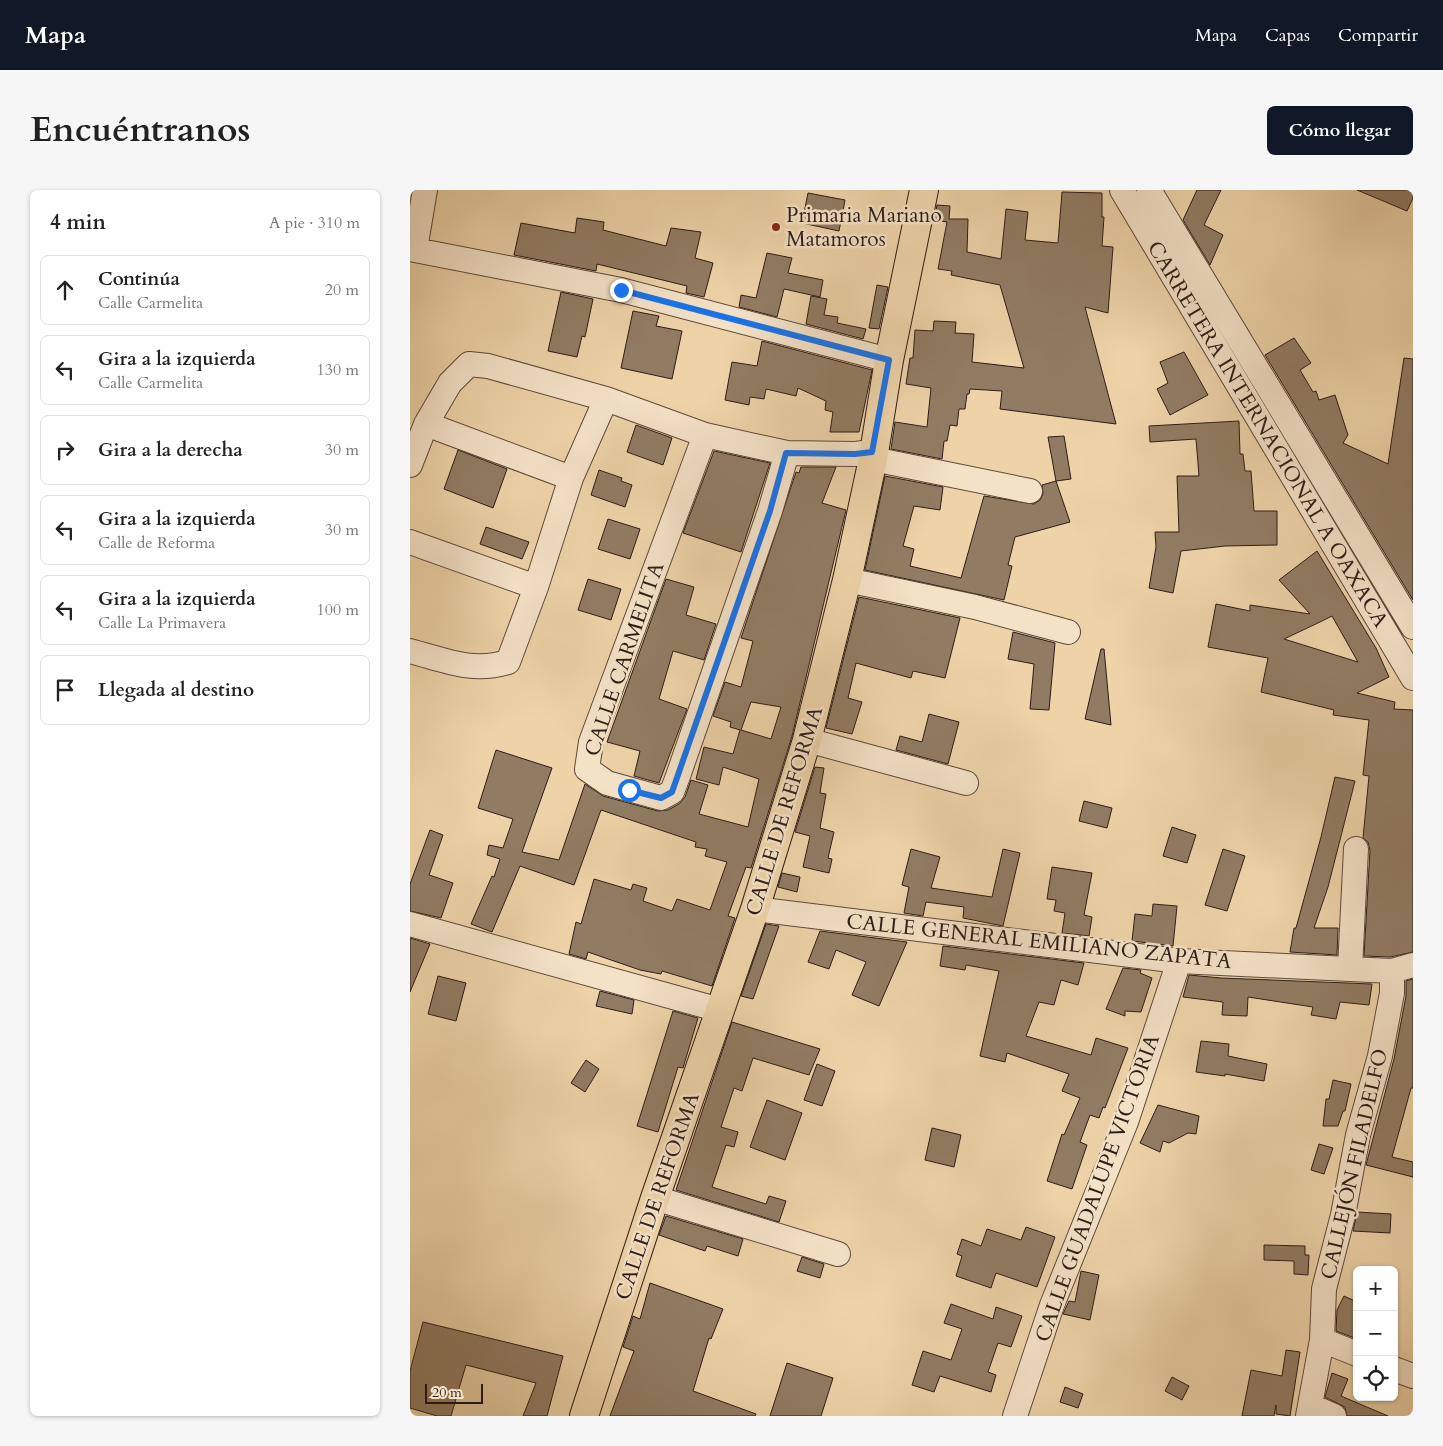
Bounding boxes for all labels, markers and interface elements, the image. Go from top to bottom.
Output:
text: Mapa [25,19,86,52]
text: Mapa [1195,23,1237,48]
text: Capas [1265,23,1310,48]
text: Compartir [1338,23,1418,48]
text: Encuéntranos [30,106,251,154]
button: Cómo llegar [1267,106,1413,155]
place label: Primaria Mariano Matamoros [786,201,942,254]
text: 4 min [50,208,106,237]
text: A pie · 310 m [269,212,360,234]
marker: Primaria Mariano Matamoros [770,221,782,233]
street label: CARRETERA INTERNACIONAL A OAXACA [1140,236,1395,633]
text: Continúa [98,266,180,292]
icon: ahead [51,276,79,304]
text: 20 m [325,279,359,301]
route end [610,279,633,302]
text: Calle Carmelita [98,292,203,314]
text: Gira a la izquierda [98,346,256,372]
icon: left [51,356,79,384]
text: 130 m [317,359,359,381]
text: Calle Carmelita [98,372,203,394]
icon: right [51,436,79,464]
text: Gira a la derecha [98,437,243,463]
text: 30 m [325,439,359,461]
text: Gira a la izquierda [98,506,256,532]
icon: left [51,516,79,544]
text: 30 m [325,519,359,541]
text: Calle de Reforma [98,532,215,554]
street label: CALLE CARMELITA [578,558,671,760]
text: Gira a la izquierda [98,586,256,612]
icon: left [51,596,79,624]
text: 100 m [317,599,359,621]
text: Calle La Primavera [98,612,226,634]
icon: arrive [51,676,79,704]
text: Llegada al destino [98,677,254,703]
street label: CALLE DE REFORMA [739,703,830,919]
route start [618,779,641,802]
street label: CALLE GENERAL EMILIANO ZAPATA [845,907,1233,976]
street label: CALLE GUADALUPE VICTORIA [1028,1030,1167,1346]
street label: CALLEJÓN FILADELFO [1313,1046,1395,1282]
street label: CALLE DE REFORMA [608,1089,707,1304]
map controls [1353,1266,1398,1401]
button: + [1353,1266,1398,1311]
button: − [1353,1311,1398,1356]
button: locate [1353,1356,1398,1401]
scale bar [425,1381,482,1404]
text: 20 m [432,1383,462,1402]

